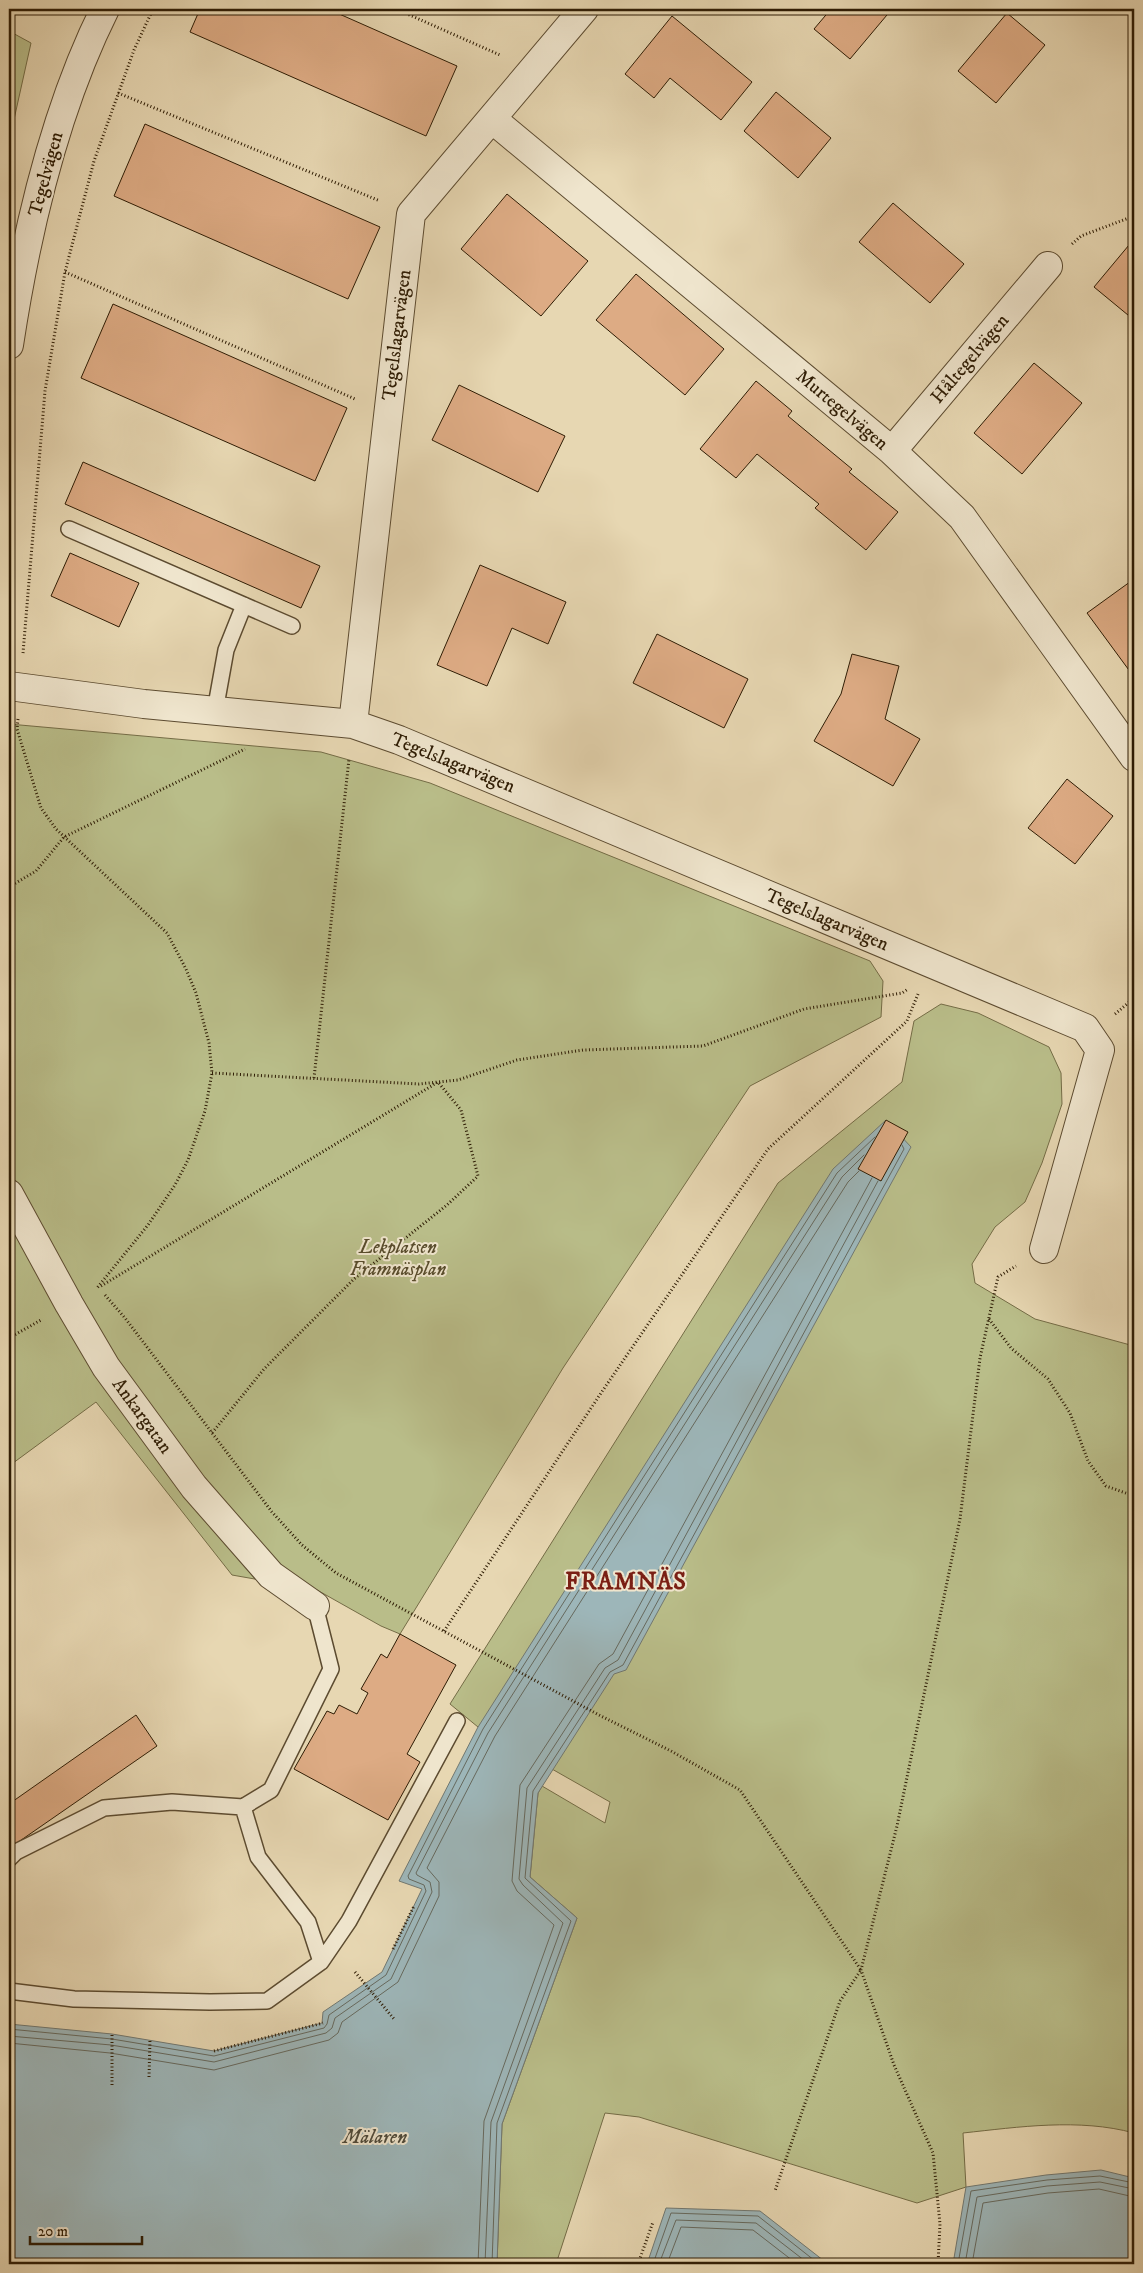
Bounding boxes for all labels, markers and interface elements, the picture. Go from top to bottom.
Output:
street label: Tegelvägen [24,129,68,219]
street label: Tegelslagarvägen [378,268,416,402]
street label: Håltegelvägen [926,310,1014,408]
street label: Murtegelvägen [791,365,893,455]
street label: Tegelslagarvägen [388,728,518,798]
street label: Tegelslagarvägen [762,884,892,956]
park label: Lekplatsen Framnäsplan [350,1236,446,1282]
street label: Ankargatan [107,1374,177,1458]
district label: FRAMNÄS [565,1566,687,1597]
water label: Mälaren [341,2125,407,2150]
scale bar [30,2213,142,2245]
text: 20 m [38,2222,68,2241]

